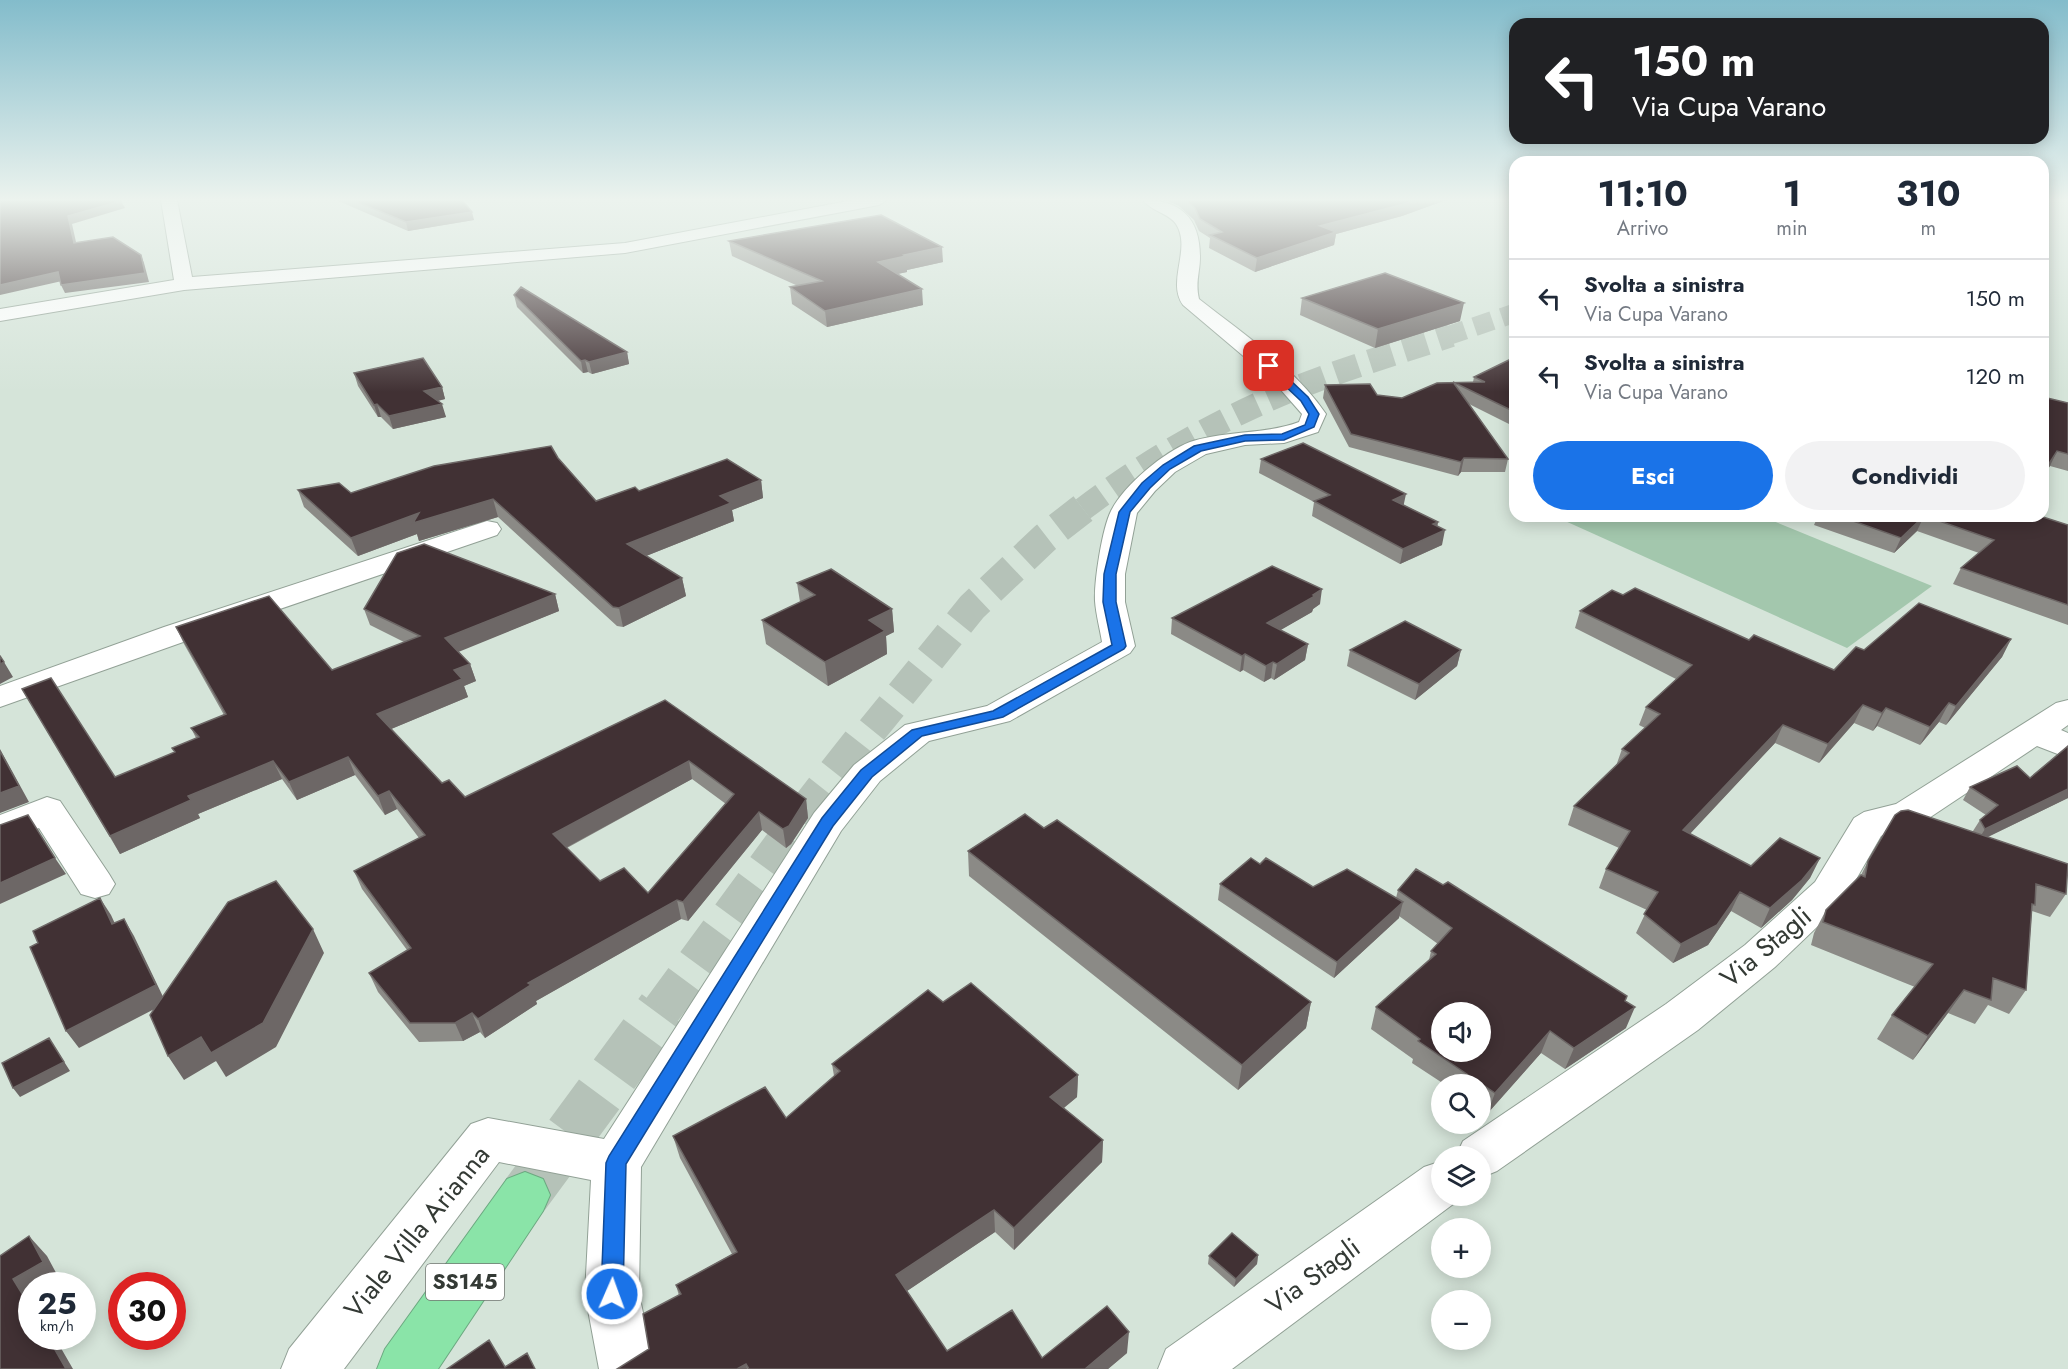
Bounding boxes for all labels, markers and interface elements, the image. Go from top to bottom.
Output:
text: 150 m [1632,31,1755,92]
icon: left [1533,42,1611,120]
text: Via Cupa Varano [1632,87,1826,126]
text: 11:10 [1597,167,1688,219]
text: 1 [1783,167,1801,219]
text: 310 [1896,167,1961,219]
text: Arrivo [1617,214,1668,243]
text: min [1776,214,1808,243]
text: m [1920,214,1936,243]
text: Svolta a sinistra [1584,268,1745,300]
icon: left [1533,282,1566,315]
text: 150 m [1966,282,2025,314]
text: Via Cupa Varano [1584,300,1728,329]
pin [1243,340,1294,391]
text: Svolta a sinistra [1584,346,1745,378]
icon: arrive [1252,349,1285,382]
icon: left [1533,360,1566,393]
text: 120 m [1966,360,2025,392]
text: Via Cupa Varano [1584,378,1728,407]
button: Esci [1533,441,1773,510]
button: Condividi [1785,441,2025,510]
street label: Via Stagli [1711,897,1820,997]
map controls [1431,1002,1491,1350]
button: sound [1431,1002,1491,1062]
button: search [1431,1074,1491,1134]
street label: Viale Villa Arianna [334,1137,499,1327]
button: layers [1431,1146,1491,1206]
button: + [1431,1218,1491,1278]
street label: Via Stagli [1257,1228,1368,1323]
position arrow [580,1262,644,1326]
road number: SS145 [426,1264,504,1300]
speed limit sign: 30 [108,1272,186,1350]
text: 25 [37,1282,77,1325]
button: − [1431,1290,1491,1350]
text: km/h [40,1315,74,1337]

